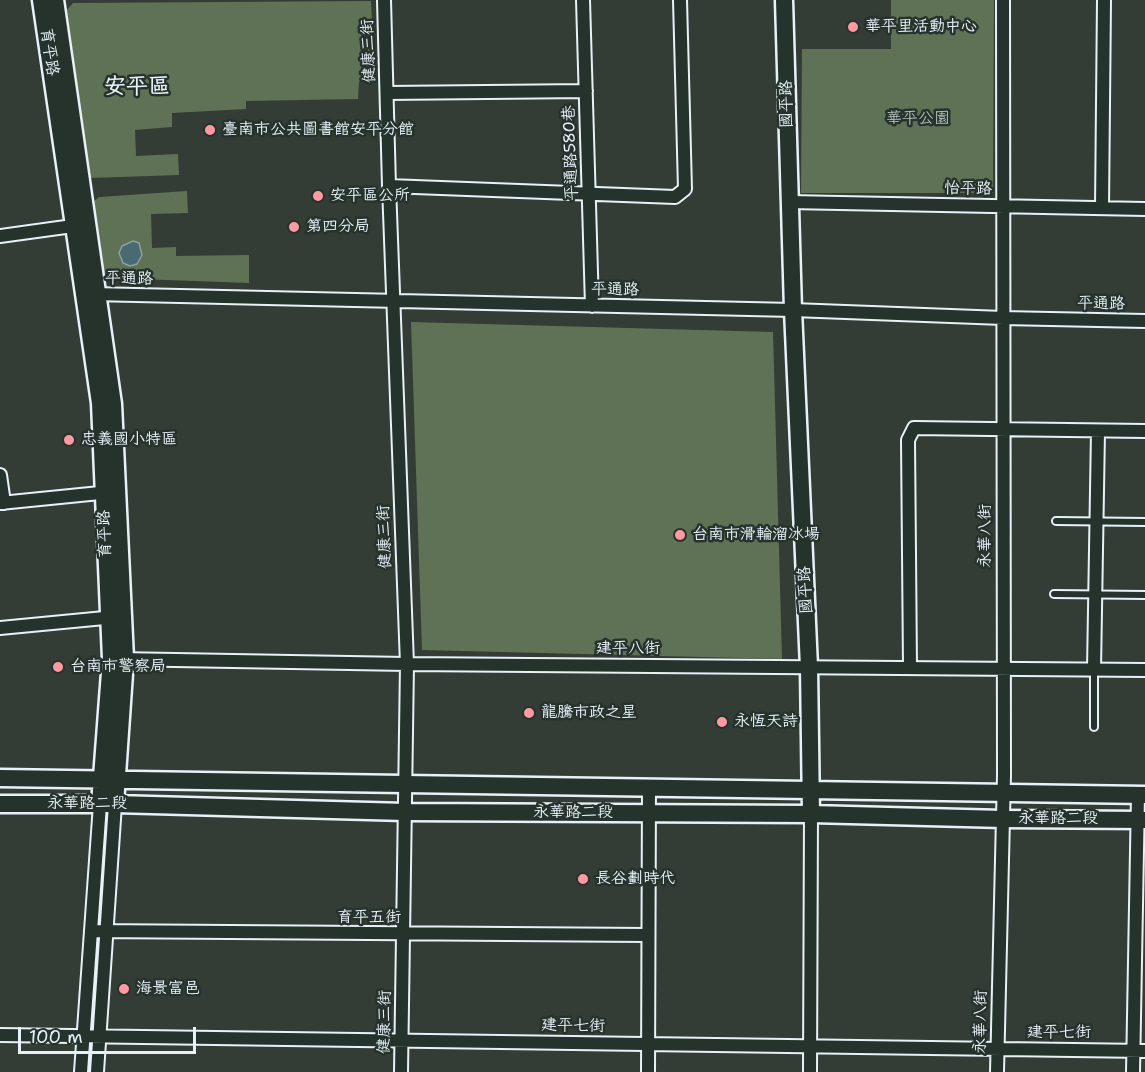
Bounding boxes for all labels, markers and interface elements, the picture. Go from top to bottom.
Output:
place label: 華平里活動中心 [865,17,977,37]
street label: 健康三街 [358,19,380,83]
marker: 華平里活動中心 [846,20,860,34]
street label: 育平路 [36,27,62,77]
district label: 安平區 [104,74,170,100]
street label: 國平路 [777,80,797,128]
street label: 平通路580巷 [560,105,582,201]
park label: 華平公園 [886,109,950,129]
place label: 臺南市公共圖書館安平分館 [222,120,414,140]
marker: 臺南市公共圖書館安平分館 [203,123,217,137]
street label: 怡平路 [944,179,992,199]
place label: 安平區公所 [330,186,410,206]
marker: 安平區公所 [311,189,325,203]
place label: 第四分局 [306,217,370,237]
marker: 第四分局 [287,220,301,234]
street label: 平通路 [105,269,153,289]
street label: 平通路 [591,280,639,300]
street label: 平通路 [1077,294,1125,314]
place label: 忠義國小特區 [81,430,177,450]
marker: 忠義國小特區 [62,433,76,447]
street label: 永華八街 [976,504,996,568]
street label: 健康三街 [374,505,396,569]
street label: 育平路 [95,510,115,558]
place label: 台南市滑輪溜冰場 [692,525,820,545]
marker: 台南市滑輪溜冰場 [673,528,687,542]
street label: 國平路 [795,566,817,614]
street label: 建平八街 [596,639,660,659]
place label: 台南市警察局 [70,657,166,677]
marker: 台南市警察局 [51,660,65,674]
place label: 龍騰市政之星 [541,703,637,723]
marker: 龍騰市政之星 [522,706,536,720]
place label: 永恆天詩 [734,712,798,732]
marker: 永恆天詩 [715,715,729,729]
street label: 永華路二段 [47,794,127,814]
street label: 永華路二段 [533,803,613,823]
street label: 永華路二段 [1018,809,1098,829]
place label: 長谷劃時代 [595,869,675,889]
marker: 長谷劃時代 [576,872,590,886]
street label: 育平五街 [337,908,401,928]
place label: 海景富邑 [136,979,200,999]
marker: 海景富邑 [117,982,131,996]
street label: 健康三街 [375,990,395,1054]
street label: 永華八街 [971,990,991,1054]
scale bar [21,1015,200,1053]
street label: 建平七街 [541,1016,605,1036]
street label: 建平七街 [1027,1023,1091,1043]
text: 100 m [29,1025,83,1049]

